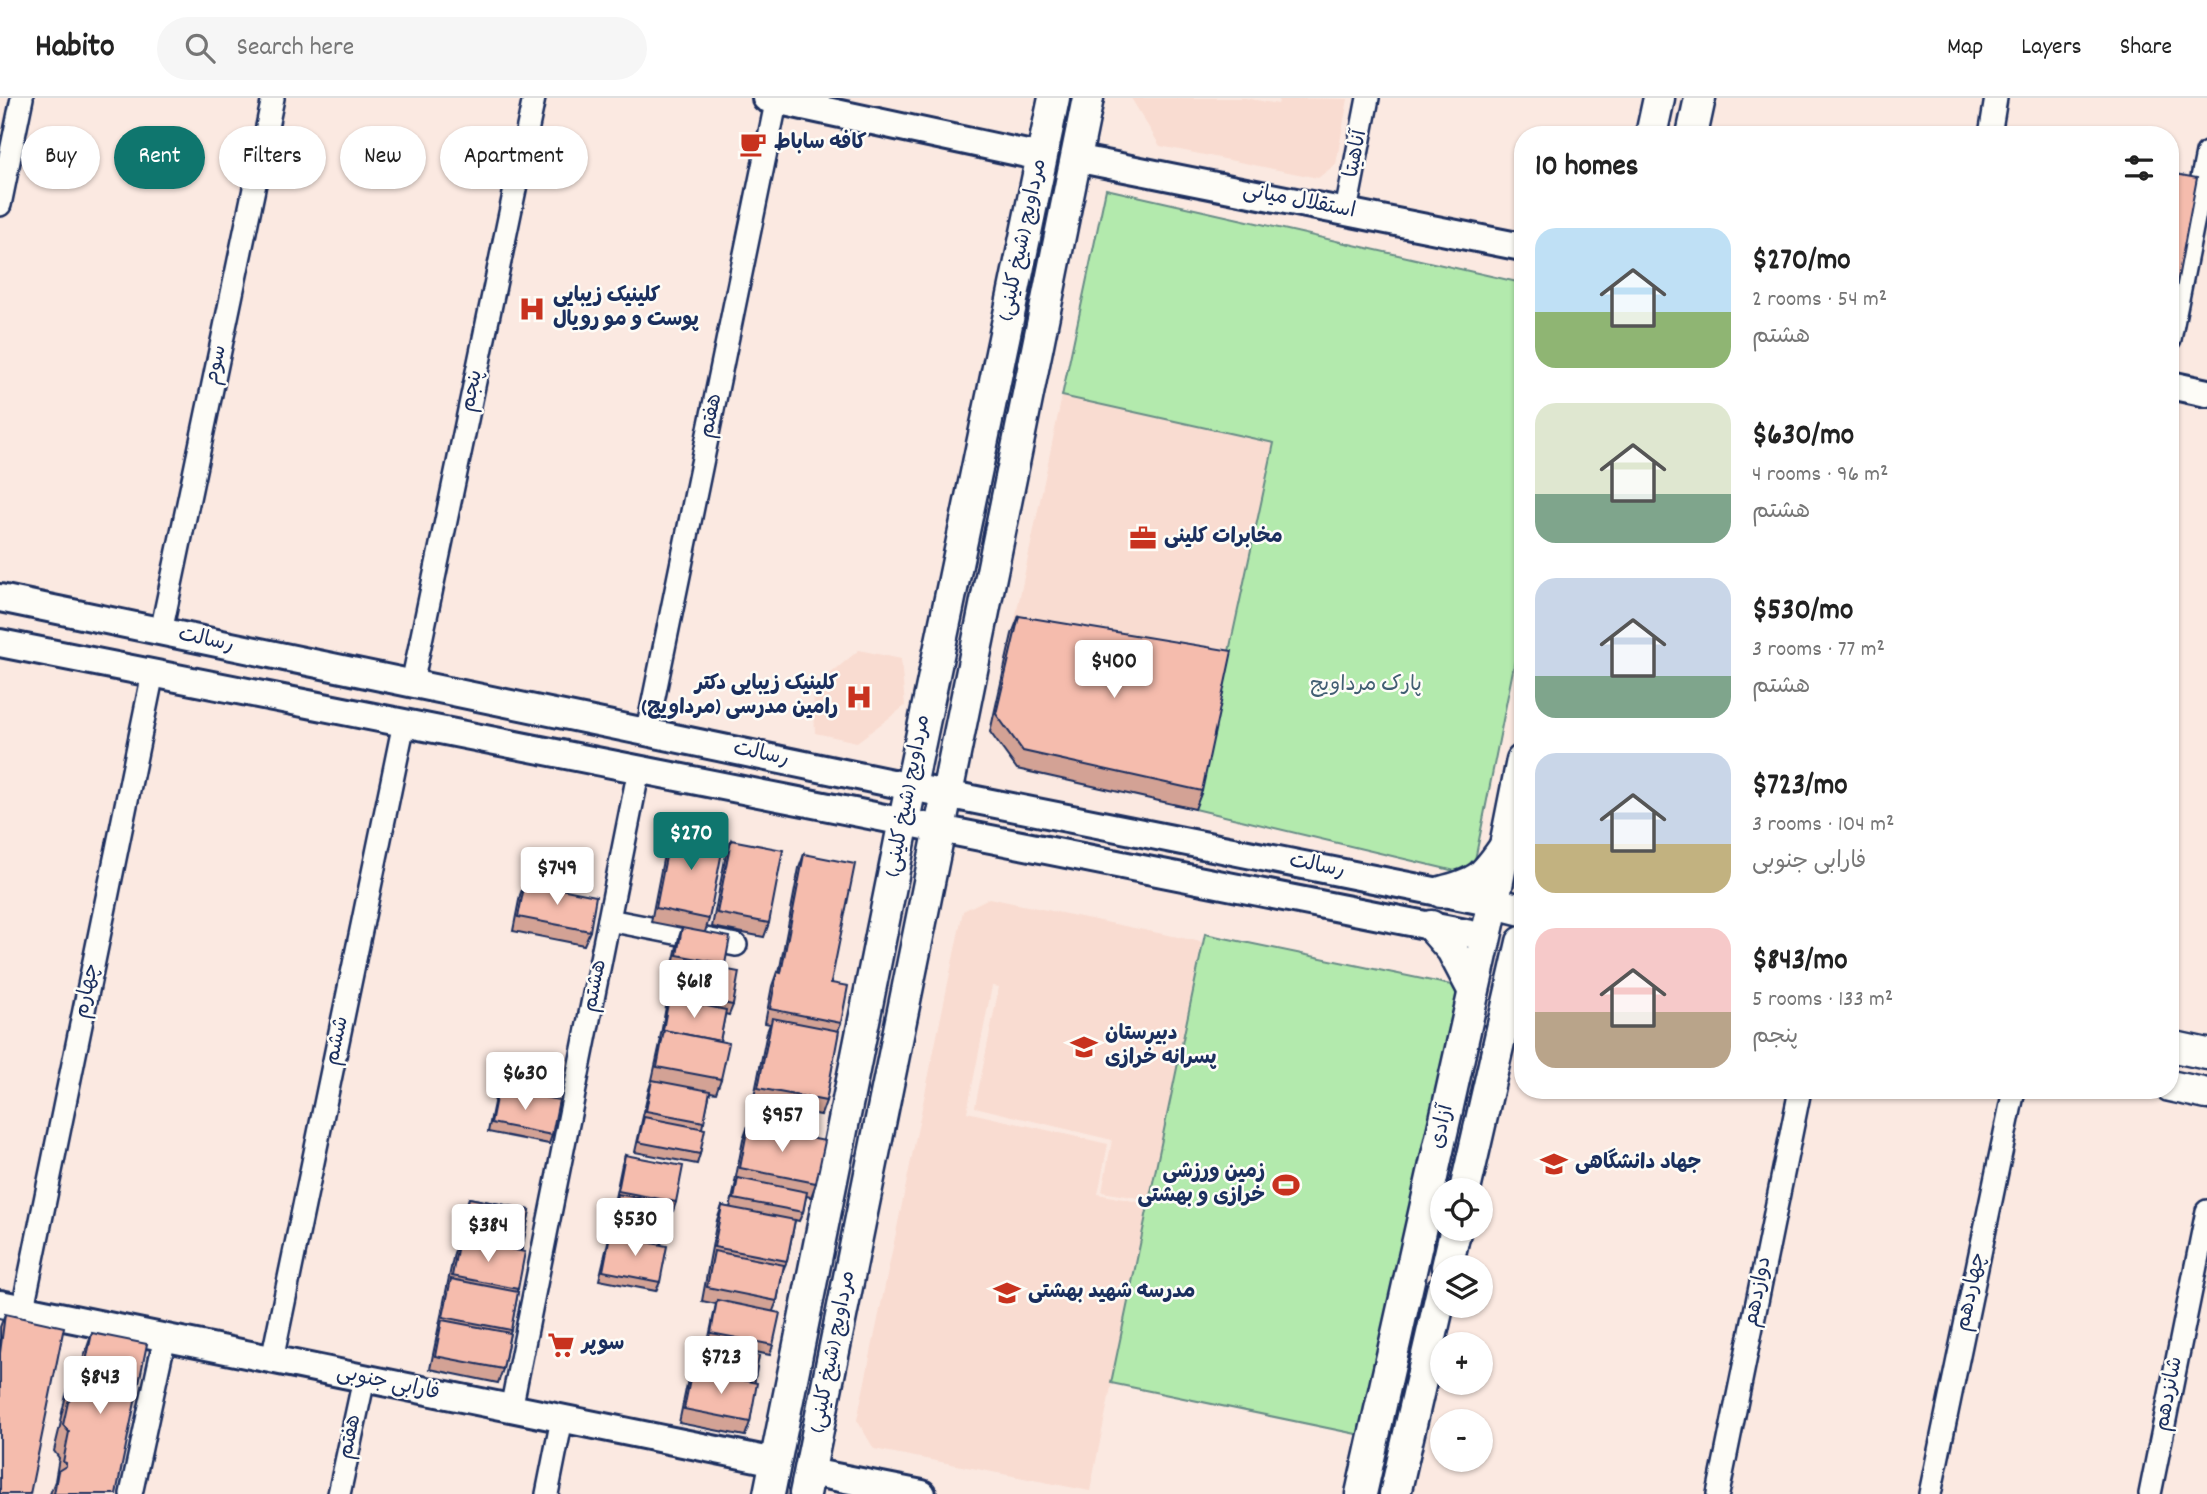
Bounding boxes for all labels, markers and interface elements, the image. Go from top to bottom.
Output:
search box [157,17,647,80]
text: Habito [35,25,115,72]
icon: search [181,29,219,67]
text: Search here [237,30,354,67]
text: Map [1947,31,1983,65]
text: Layers [2021,31,2082,65]
text: Share [2120,31,2172,65]
chip: Buy [21,126,100,189]
chip: Rent [114,126,205,189]
chip: Filters [219,126,326,189]
chip: New [340,126,426,189]
chip: Apartment [440,126,588,189]
street label: آناهیتا [1338,127,1376,180]
cafe icon: کافه ساباط [738,129,768,159]
place label: کافه ساباط [774,129,867,159]
text: 10 homes [1535,147,1638,190]
icon: filters [2120,149,2158,187]
street label: مرداویج (شیخ کلینی) [992,156,1056,324]
street label: استقلال میانی [1240,176,1358,228]
text: $270/mo [1752,241,1851,284]
icon: home [1591,256,1675,340]
place label: کلینیک زیبایی پوست و مو رویال [553,282,699,336]
text: 2 rooms · 54 m² [1752,284,1887,317]
hospital icon: کلینیک زیبایی پوست و مو رویال [517,294,547,324]
text: هشتم [1752,321,1810,354]
street label: سوم [198,342,236,388]
street label: پنجم [454,367,492,415]
street label: هفتم [693,391,731,441]
text: $630/mo [1752,416,1854,459]
icon: home [1591,431,1675,515]
text: 4 rooms · 96 m² [1752,459,1888,492]
text: هشتم [1752,496,1810,529]
office icon: مخابرات کلینی [1128,523,1158,553]
place label: مخابرات کلینی [1164,523,1283,553]
text: $530/mo [1752,591,1853,634]
icon: home [1591,606,1675,690]
street label: رسالت [175,620,237,662]
text: 3 rooms · 77 m² [1752,634,1885,667]
pin: $400 [1073,640,1155,700]
text: $400 [1091,646,1137,679]
place label: کلینیک زیبایی دکتر رامین مدرسی (مرداویج) [642,670,839,724]
park label: پارک مرداویج [1310,671,1422,701]
text: هشتم [1752,671,1810,704]
hospital icon: کلینیک زیبایی دکتر رامین مدرسی (مرداویج) [844,682,874,712]
street label: مرداویج (شیخ کلینی) [879,712,939,880]
street label: رسالت [730,734,792,776]
text: $723/mo [1752,766,1848,809]
icon: home [1591,781,1675,865]
text: 3 rooms · 104 m² [1752,809,1894,842]
pin: $270 [650,812,732,872]
text: $270 [669,818,713,851]
text: فارابی جنوبی [1752,846,1866,879]
street label: رسالت [1286,847,1348,887]
pin: $749 [516,848,598,907]
text: $749 [537,853,577,886]
text: $843/mo [1752,941,1848,984]
icon: home [1591,956,1675,1040]
street label: هشتم [576,957,616,1015]
pin: $618 [653,960,735,1020]
street label: چهارم [68,961,108,1021]
text: $618 [675,966,713,999]
text: 5 rooms · 133 m² [1752,984,1893,1017]
street label: ششم [318,1014,358,1068]
place label: دبیرستان پسرانه خرازی [1105,1020,1217,1074]
text: پنجم [1752,1021,1798,1054]
school or university icon: دبیرستان پسرانه خرازی [1069,1032,1099,1062]
pin: $630 [484,1052,566,1112]
text: $630 [502,1058,548,1091]
pin: $957 [741,1094,823,1154]
text: $957 [761,1100,803,1133]
street label: آزادی [1423,1101,1463,1152]
place label: جهاد دانشگاهی [1575,1148,1701,1179]
school or university icon: جهاد دانشگاهی [1539,1149,1569,1179]
place label: زمین ورزشی خرازی و بهشتی [1137,1158,1265,1212]
sports icon: زمین ورزشی خرازی و بهشتی [1271,1170,1301,1200]
map controls [1430,1178,1493,1472]
button: locate [1430,1178,1493,1241]
pin: $530 [594,1198,676,1258]
pin: $384 [447,1204,529,1264]
text: $530 [612,1204,658,1237]
text: $384 [468,1210,508,1243]
street label: چهاردهم [1949,1250,1995,1334]
street label: دوازدهم [1737,1254,1781,1330]
button: layers [1430,1255,1493,1318]
street label: مرداویج (شیخ کلینی) [804,1268,864,1436]
school or university icon: مدرسه شهید بهشتی [992,1278,1022,1308]
place label: مدرسه شهید بهشتی [1028,1278,1195,1308]
supermarket icon: سوپر [546,1330,576,1360]
place label: سوپر [580,1330,624,1360]
button: + [1430,1332,1493,1395]
pin: $723 [680,1336,762,1396]
text: $723 [701,1342,741,1375]
street label: شانزدهم [2148,1354,2192,1434]
pin: $843 [59,1356,141,1416]
street label: فارابی جنوبی [334,1358,442,1410]
text: $843 [80,1362,120,1395]
button: − [1430,1409,1493,1472]
street label: هفتم [332,1412,370,1462]

